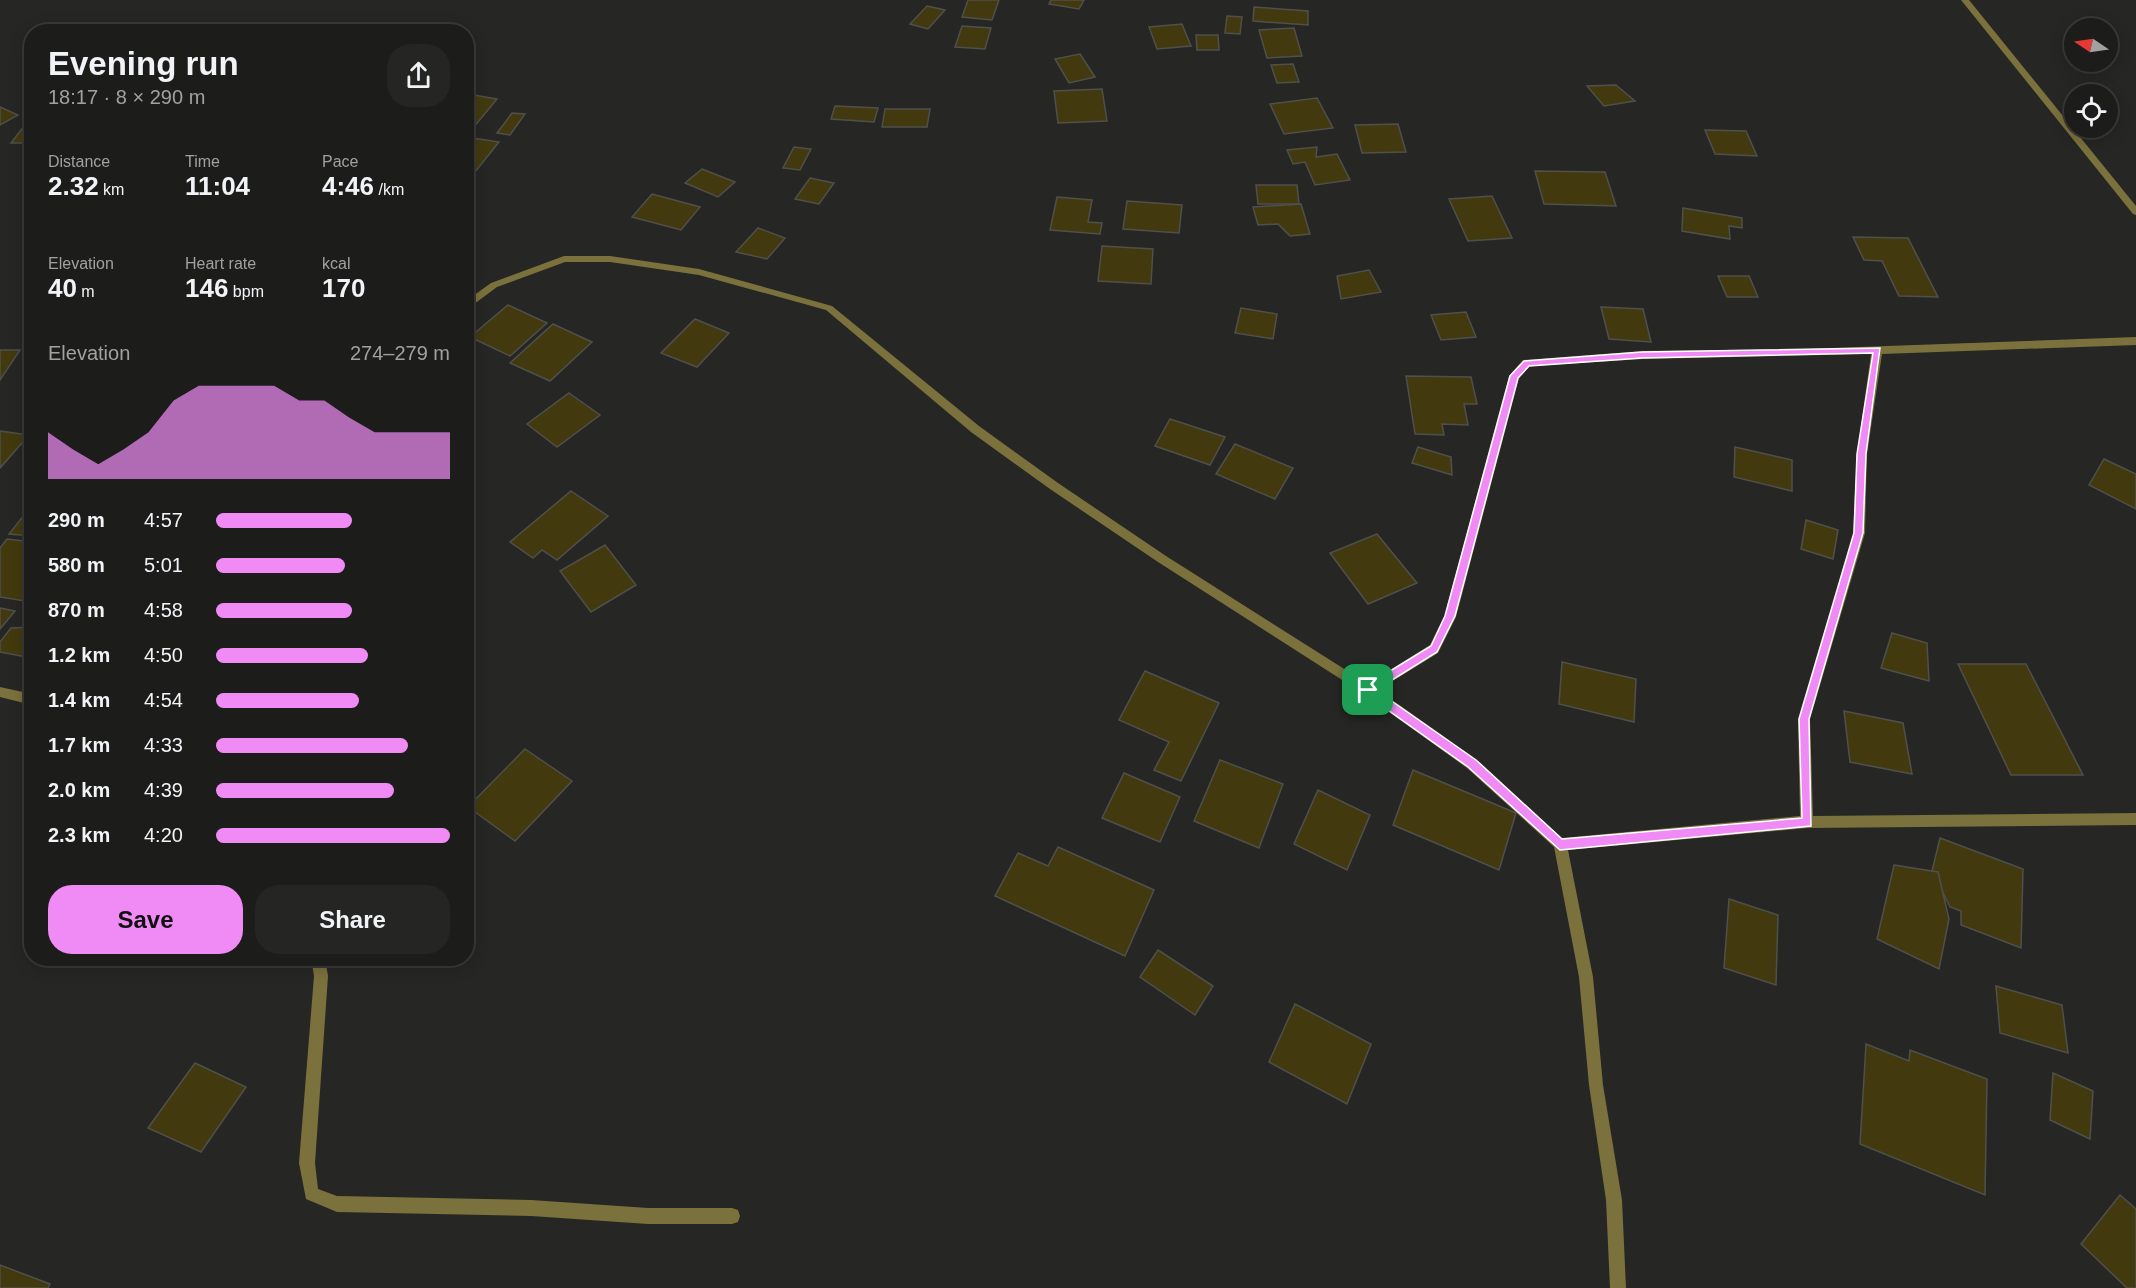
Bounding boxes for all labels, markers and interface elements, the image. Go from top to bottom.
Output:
north arrow [2064,18,2118,72]
map controls [2064,18,2118,138]
button: share [387,44,450,107]
text: Evening run [48,45,239,82]
button: locate [2064,84,2118,138]
text: 18:17 · 8 × 290 m [48,86,205,108]
text: Distance [48,153,110,170]
text: Time [185,153,220,170]
text: Pace [322,153,358,170]
text: 2.32 [48,171,99,201]
text: 11:04 [185,171,250,201]
text: 4:46 [322,171,374,201]
text: km [99,181,124,198]
text: /km [374,181,404,198]
text: Elevation [48,255,114,272]
text: Heart rate [185,255,256,272]
text: kcal [322,255,350,272]
text: 40 [48,273,77,303]
text: 146 [185,273,228,303]
text: 170 [322,273,365,303]
text: m [77,283,95,300]
text: bpm [228,283,264,300]
text: Elevation [48,342,130,364]
text: 274–279 m [350,342,450,364]
text: 290 m [48,509,105,531]
text: 4:57 [144,509,183,531]
text: 580 m [48,554,105,576]
text: 5:01 [144,554,183,576]
text: 870 m [48,599,105,621]
text: 4:58 [144,599,183,621]
text: 1.2 km [48,644,110,666]
text: 4:50 [144,644,183,666]
pin [1342,664,1393,715]
icon: arrive [1351,673,1384,706]
text: 1.4 km [48,689,110,711]
text: 4:54 [144,689,183,711]
text: 1.7 km [48,734,110,756]
text: 4:33 [144,734,183,756]
text: 2.0 km [48,779,110,801]
text: 4:39 [144,779,183,801]
text: 2.3 km [48,824,110,846]
text: 4:20 [144,824,183,846]
button: Save [48,885,243,954]
button: Share [255,885,450,954]

